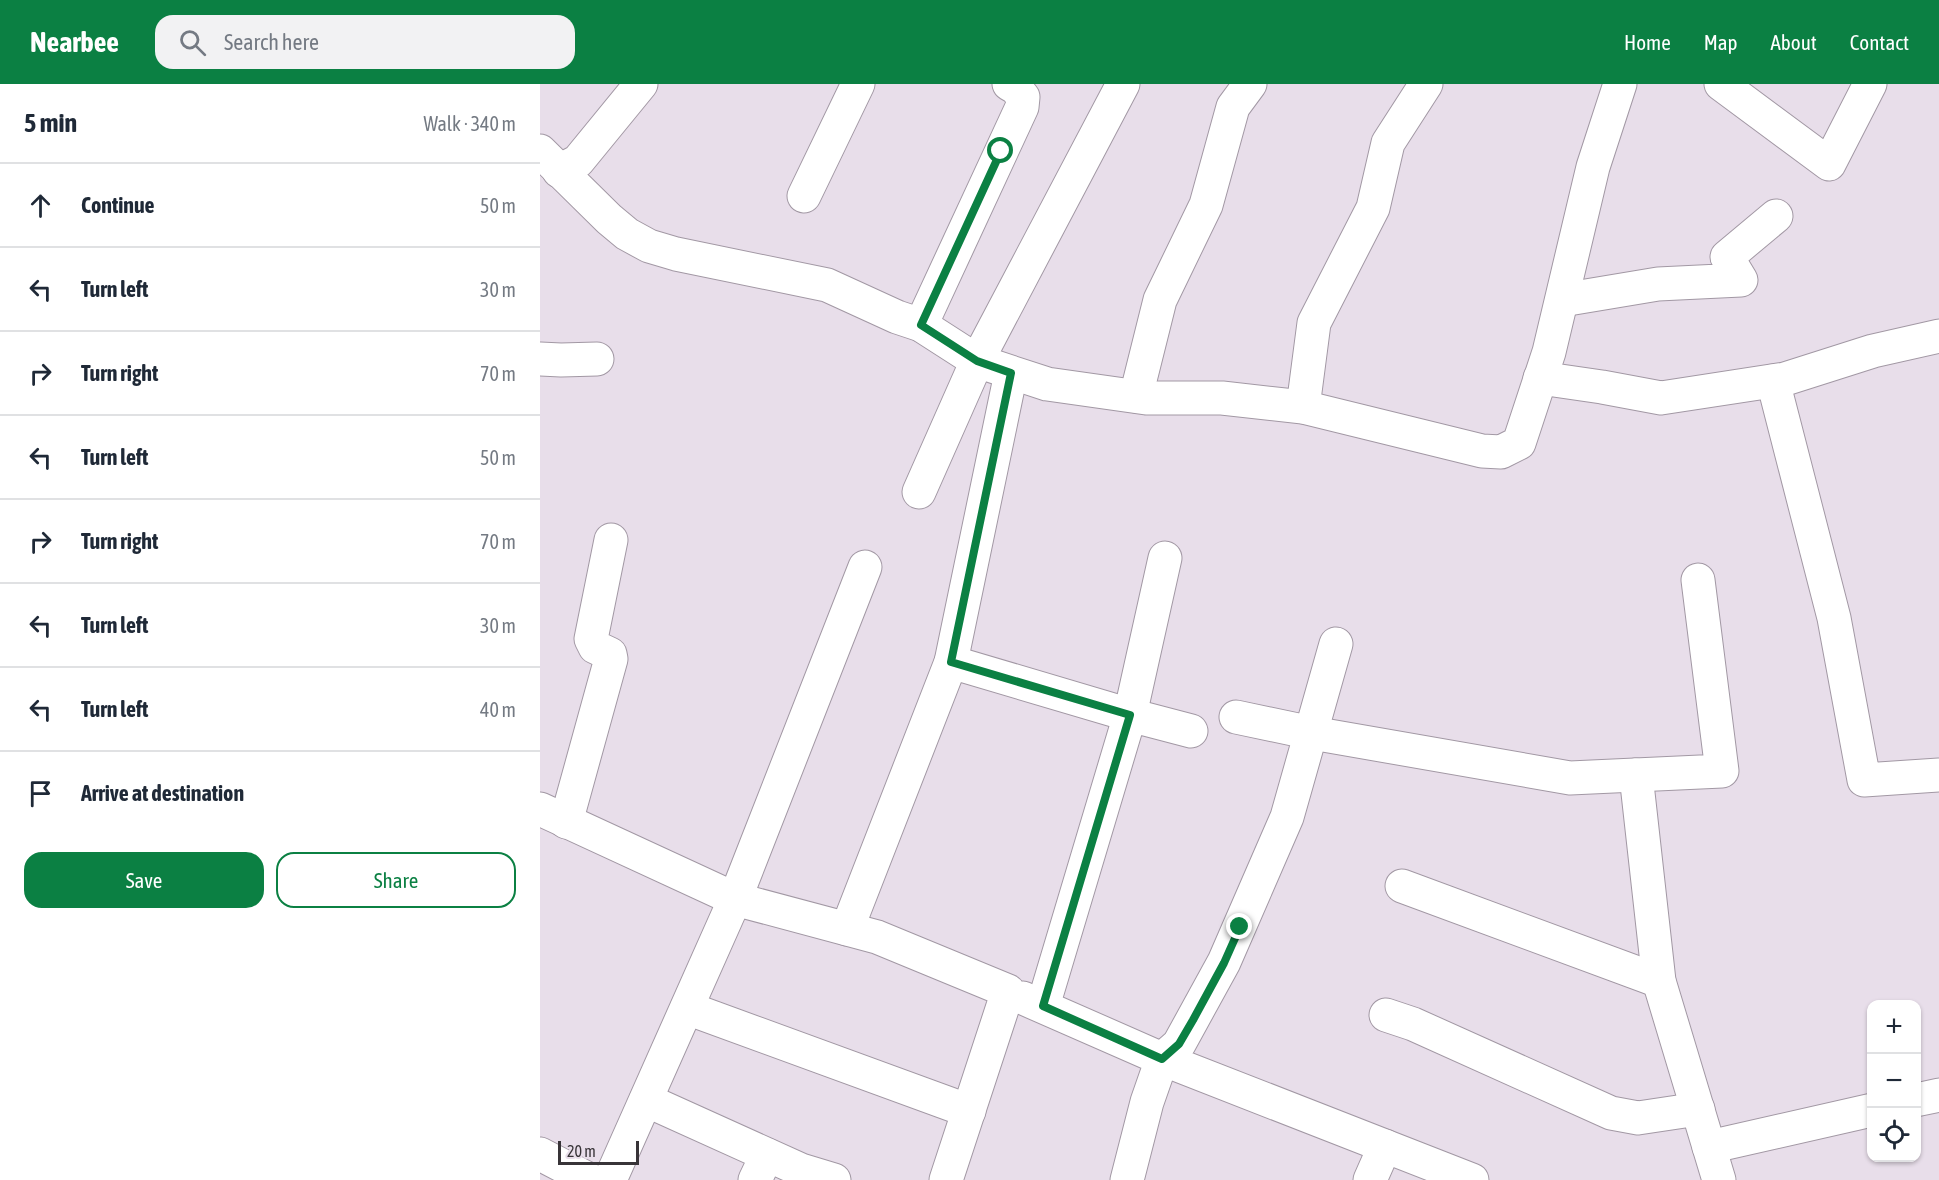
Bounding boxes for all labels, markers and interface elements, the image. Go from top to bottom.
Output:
search box [155,15,575,69]
text: Nearbee [30,26,119,58]
icon: search [176,26,209,59]
text: Search here [224,29,319,55]
text: Home [1624,30,1671,54]
text: Map [1704,30,1738,54]
text: About [1771,30,1817,54]
text: Contact [1850,30,1909,54]
text: 5 min [24,108,77,138]
text: Walk · 340 m [424,112,516,135]
route start [987,137,1013,163]
icon: ahead [24,189,57,222]
text: Continue [81,192,155,218]
text: 50 m [480,194,516,217]
icon: left [24,273,57,306]
text: Turn left [81,276,148,302]
text: 30 m [480,278,516,301]
icon: right [24,357,57,390]
text: Turn right [81,360,158,386]
text: 70 m [480,362,516,385]
icon: left [24,441,57,474]
text: Turn left [81,444,148,470]
text: 50 m [480,446,516,469]
icon: right [24,525,57,558]
text: Turn right [81,528,158,554]
text: 70 m [480,530,516,553]
icon: left [24,609,57,642]
text: Turn left [81,612,148,638]
text: 30 m [480,614,516,637]
icon: left [24,693,57,726]
text: Turn left [81,696,148,722]
text: 40 m [480,698,516,721]
icon: arrive [24,777,57,810]
text: Arrive at destination [81,780,244,806]
button: Save [24,852,264,908]
button: Share [276,852,516,908]
route end [1226,913,1252,939]
map controls [1867,1000,1921,1162]
button: + [1867,1000,1921,1054]
button: − [1867,1054,1921,1108]
button: locate [1867,1108,1921,1162]
scale bar [558,1138,639,1166]
text: 20 m [567,1142,596,1160]

